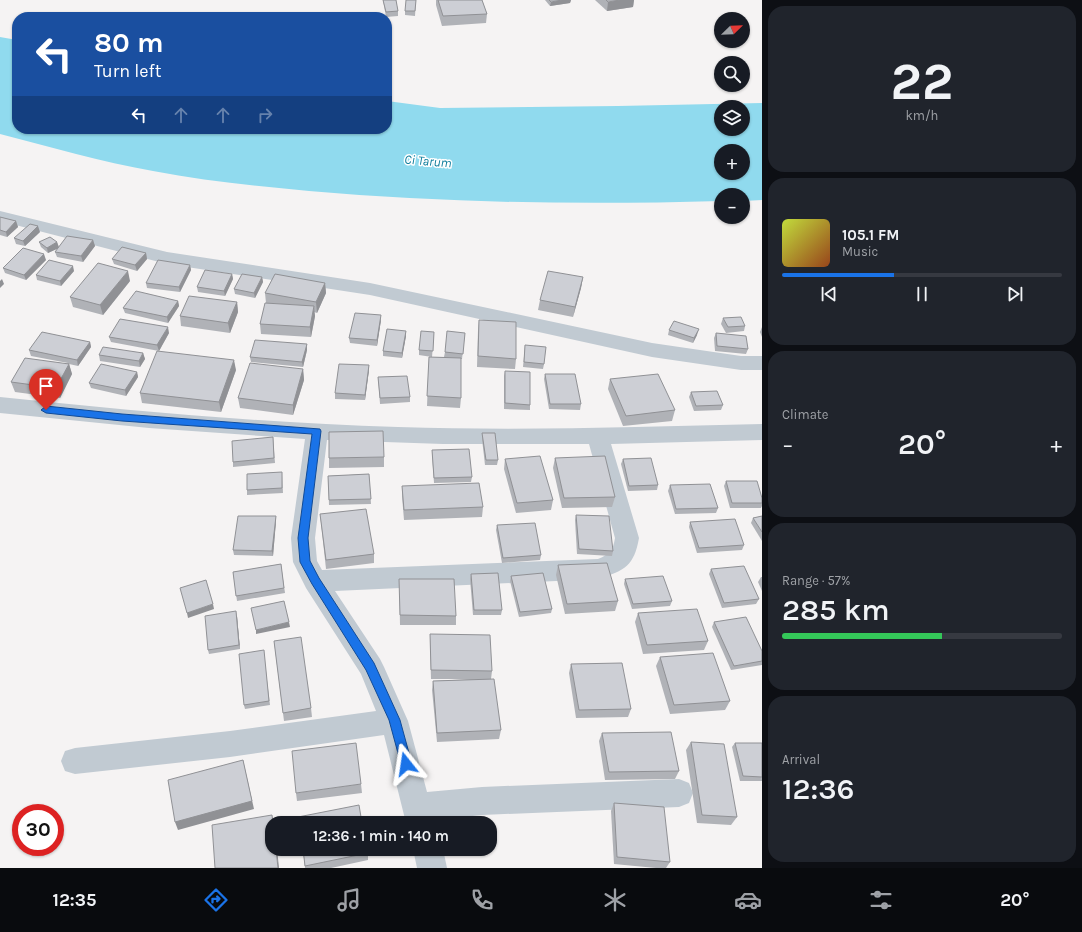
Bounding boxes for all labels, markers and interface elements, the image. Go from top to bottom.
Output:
north arrow [714,12,750,48]
map controls [714,12,750,224]
text: 80 m [94,26,163,59]
icon: left [28,28,80,80]
text: 22 [891,51,953,112]
button: search [714,56,750,92]
text: Turn left [94,60,162,82]
button: layers [714,100,750,136]
icon: left [128,104,150,126]
icon: ahead [170,104,192,126]
icon: ahead [212,104,234,126]
icon: right [254,104,276,126]
text: km/h [906,108,938,123]
button: + [714,144,750,180]
water label: Ci Tarum [404,151,452,171]
button: − [714,188,750,224]
text: 105.1 FM [842,226,899,244]
text: Music [842,244,878,259]
icon: previous [818,283,840,305]
icon: pause [911,283,933,305]
icon: next [1004,283,1026,305]
pin [29,369,63,410]
icon: arrive [35,375,57,397]
text: Climate [782,407,828,422]
text: 20° [898,426,946,462]
text: − [782,432,794,458]
text: + [1050,432,1062,458]
text: Range · 57% [782,573,850,588]
text: 285 km [782,592,890,628]
position arrow [385,743,427,785]
text: Arrival [782,752,820,767]
text: 12:36 [782,771,855,807]
speed limit sign: 30 [12,804,64,856]
text: 12:36 · 1 min · 140 m [313,827,449,845]
icon: directions [202,886,230,914]
icon: music [335,886,363,914]
icon: phone [468,886,496,914]
icon: climate [601,886,629,914]
icon: car [734,886,762,914]
icon: filters [867,886,895,914]
text: 12:35 [53,889,96,911]
text: 20° [1000,889,1029,911]

